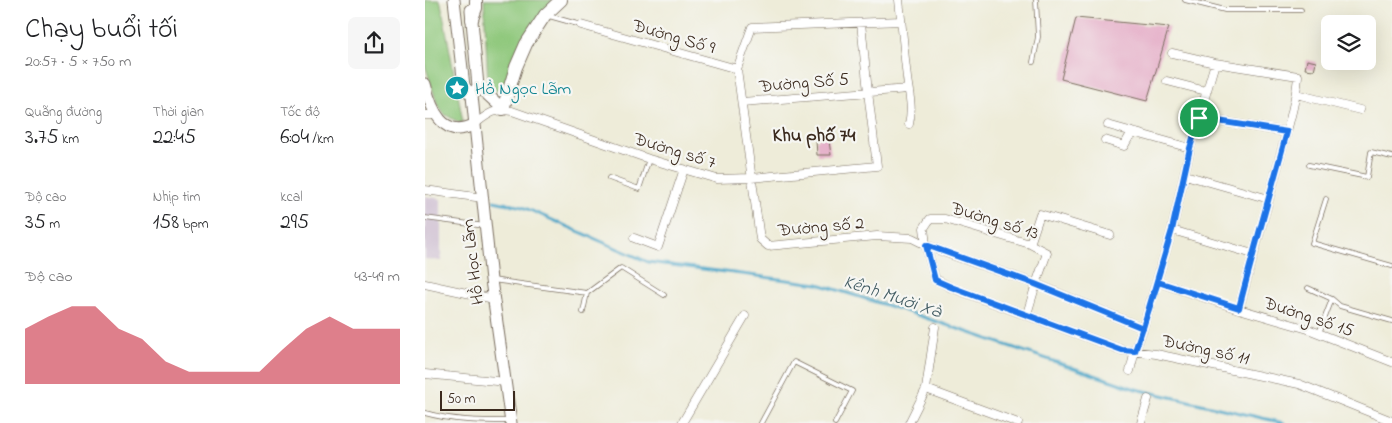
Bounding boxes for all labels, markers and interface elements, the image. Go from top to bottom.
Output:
text: Chạy buổi tối [25,10,178,51]
street label: Đường Số 9 [628,13,719,63]
map controls [1321,15,1376,70]
button: layers [1321,15,1376,70]
button: share [348,17,400,69]
text: 20:57 · 5 × 750 m [25,50,131,74]
street label: Đường Số 5 [757,67,850,102]
place icon: Hồ Ngọc Lãm [444,75,470,101]
place label: Hồ Ngọc Lãm [475,77,571,104]
pin [1178,97,1220,139]
text: Quãng đường [25,102,102,123]
text: Thời gian [153,102,204,123]
text: Tốc độ [280,102,319,123]
icon: arrive [1185,104,1213,132]
text: 3.75 [25,123,59,153]
text: 22:45 [153,123,196,153]
text: 6:04 [280,123,309,153]
district label: Khu phố 74 [773,123,856,150]
street label: Đường số 7 [629,127,719,178]
text: km [59,129,79,150]
text: /km [309,129,334,150]
text: Độ cao [25,187,67,208]
text: Nhịp tim [153,187,200,208]
text: kcal [280,187,303,208]
street label: Đường số 13 [946,196,1041,249]
text: 35 [25,208,46,238]
text: 158 [153,208,179,238]
text: 295 [280,208,309,238]
street label: Đường số 2 [776,211,865,246]
text: m [46,214,60,235]
text: bpm [179,214,209,235]
street label: Hồ Học Lãm [456,217,492,306]
text: Độ cao [25,265,73,289]
text: 43–49 m [354,265,400,289]
water label: Kênh Mười Xà [840,269,946,326]
street label: Đường số 15 [1259,291,1357,346]
street label: Đường số 11 [1158,329,1252,374]
scale bar [440,388,515,411]
text: 50 m [447,389,475,410]

